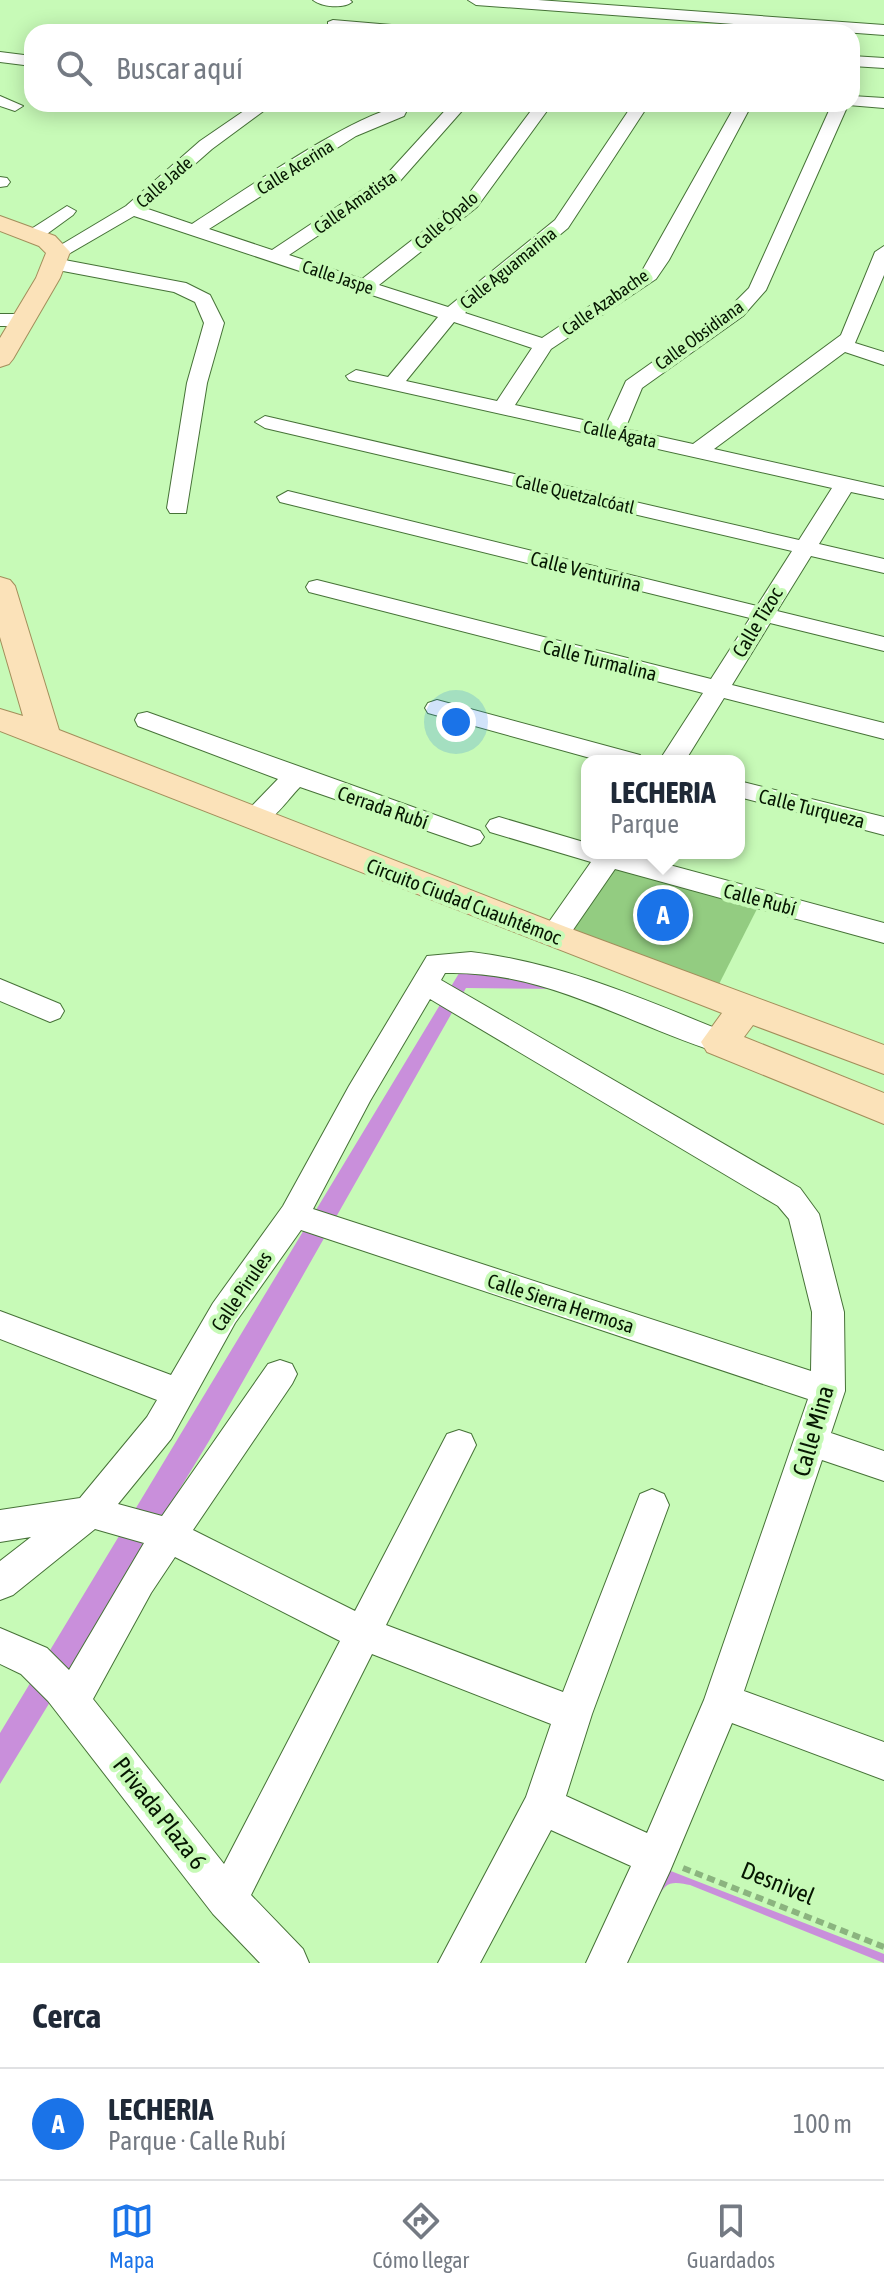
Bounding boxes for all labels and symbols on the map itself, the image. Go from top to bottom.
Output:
street label: Calle Acerina [253,135,337,199]
street label: Calle Jade [132,152,196,212]
street label: Calle Amatista [310,166,400,238]
street label: Calle Ópalo [410,187,482,253]
street label: Calle Aguamarina [456,223,560,313]
street label: Calle Jaspe [300,256,376,298]
street label: Calle Azabache [558,265,652,339]
street label: Calle Obsidiana [651,296,747,374]
street label: Calle Ágata [581,416,659,452]
street label: Calle Quetzalcóatl [513,470,637,518]
street label: Calle Venturina [528,546,644,596]
street label: Calle Tizoc [727,582,787,661]
street label: Calle Turmalina [541,635,659,685]
your location [436,702,476,742]
street label: Cerrada Rubí [335,781,432,833]
street label: Calle Turqueza [757,784,867,832]
street label: Circuito Ciudad Cuauhtémoc [364,853,565,949]
street label: Calle Rubí [721,878,799,920]
pin: A [637,885,689,945]
street label: Calle Pirules [206,1247,276,1335]
street label: Calle Sierra Hermosa [485,1268,637,1338]
street label: Calle Mina [787,1383,839,1479]
street label: Privada Plaza 6 [108,1752,212,1874]
street label: Desnivel [737,1856,819,1910]

